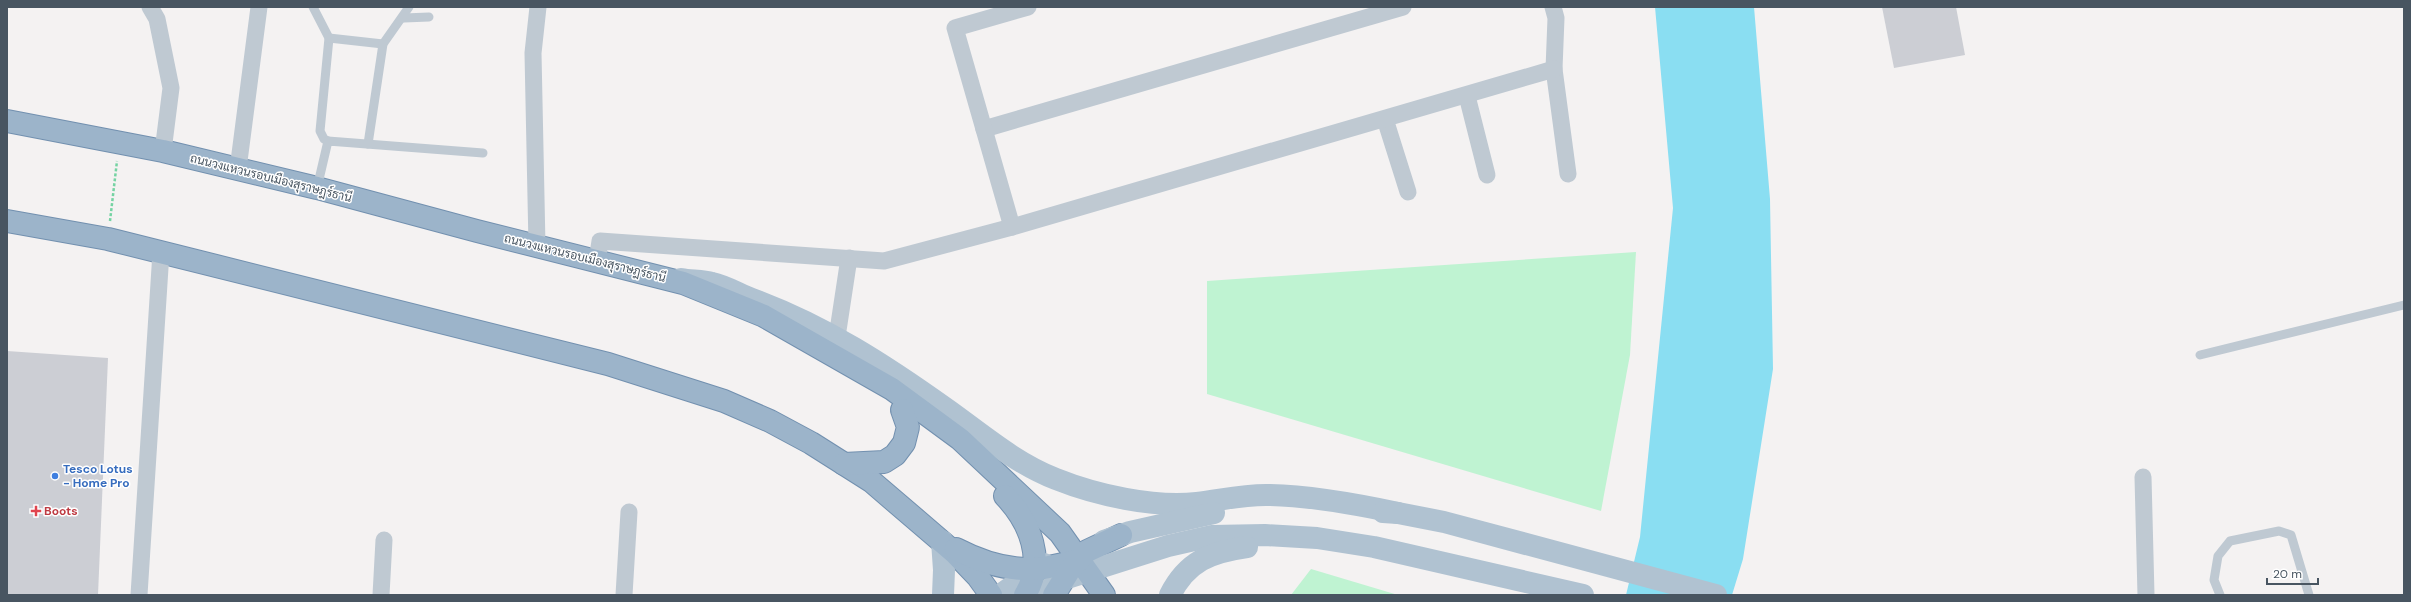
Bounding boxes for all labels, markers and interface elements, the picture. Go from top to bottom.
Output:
street label: ถนนวงแหวนรอบเมืองสุราษฎร์ธานี [188,150,354,207]
street label: ถนนวงแหวนรอบเมืองสุราษฎร์ธานี [502,230,668,287]
place label: Tesco Lotus - Home Pro [63,461,133,491]
marker: Tesco Lotus - Home Pro [50,471,60,481]
place label: Boots [44,503,78,519]
marker: Boots [31,506,41,516]
scale bar [2267,560,2318,586]
text: 20 m [2273,566,2302,582]

